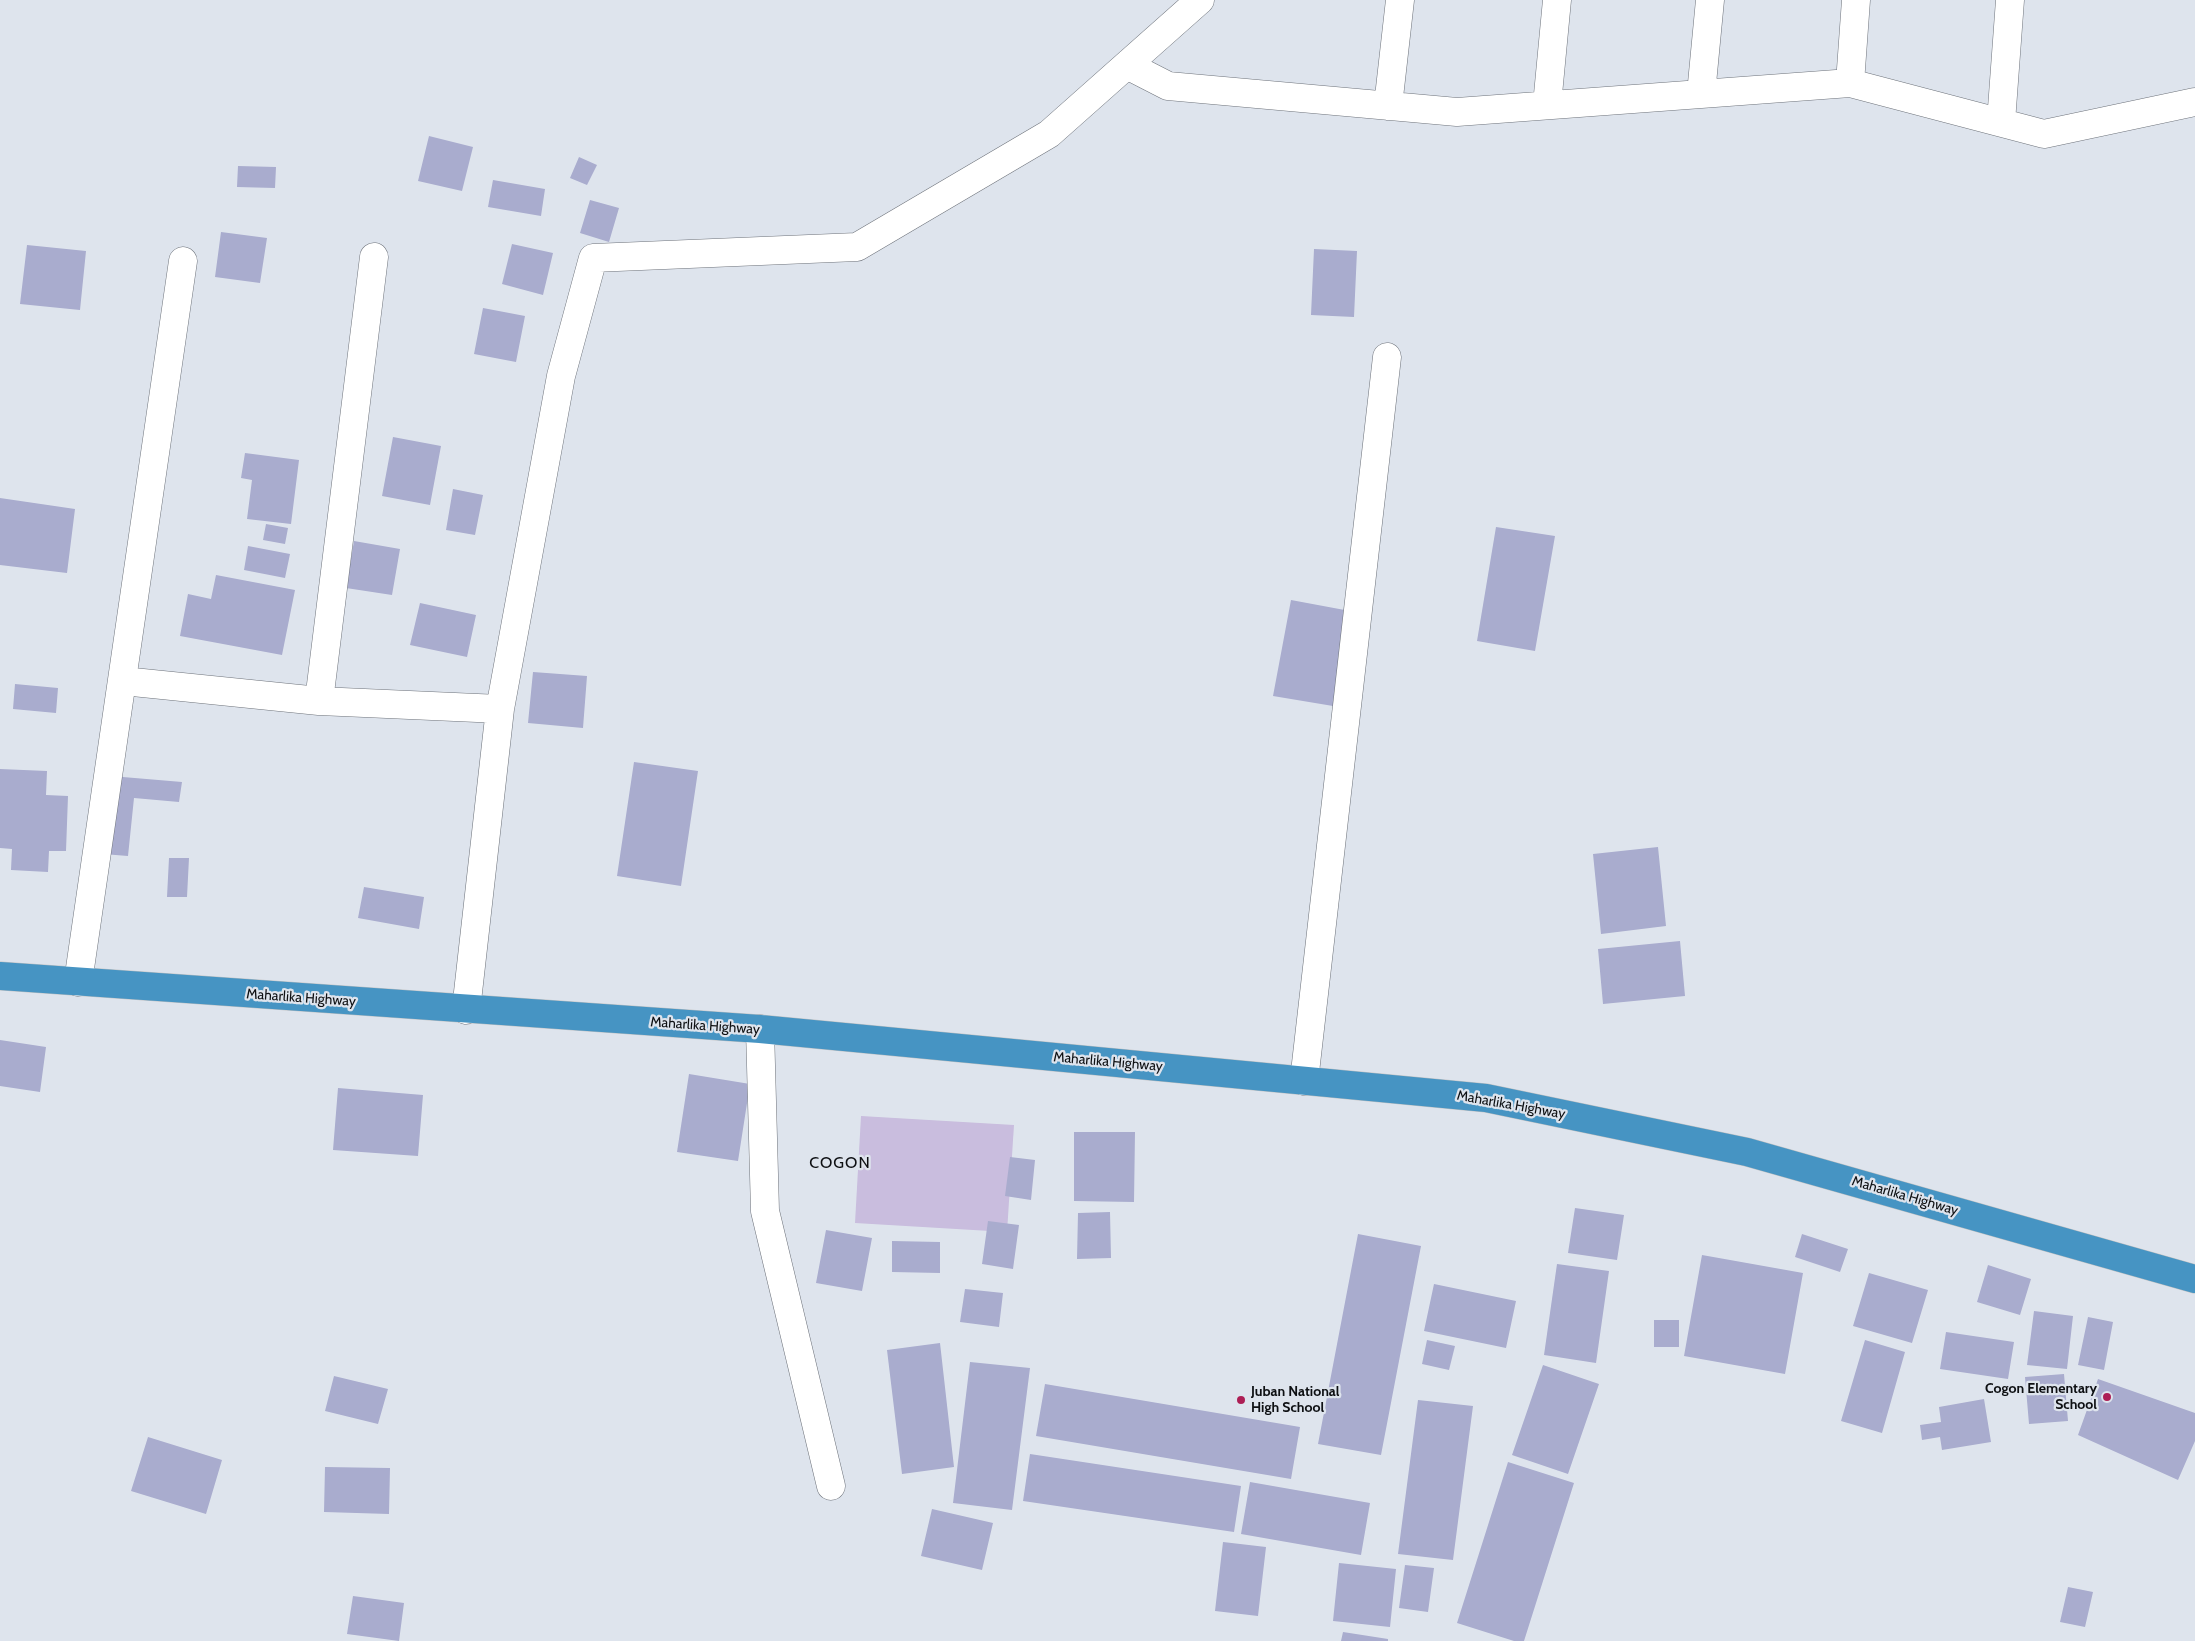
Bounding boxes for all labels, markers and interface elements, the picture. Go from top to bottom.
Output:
street label: Maharlika Highway [246,986,356,1010]
street label: Maharlika Highway [650,1014,760,1038]
street label: Maharlika Highway [1053,1049,1163,1075]
street label: Maharlika Highway [1455,1087,1567,1123]
district label: COGON [809,1153,871,1173]
street label: Maharlika Highway [1850,1173,1960,1219]
place label: Cogon Elementary School [1985,1381,2097,1414]
place label: Juban National High School [1251,1384,1340,1416]
marker: Cogon Elementary School [2101,1391,2113,1403]
marker: Juban National High School [1235,1394,1247,1406]

